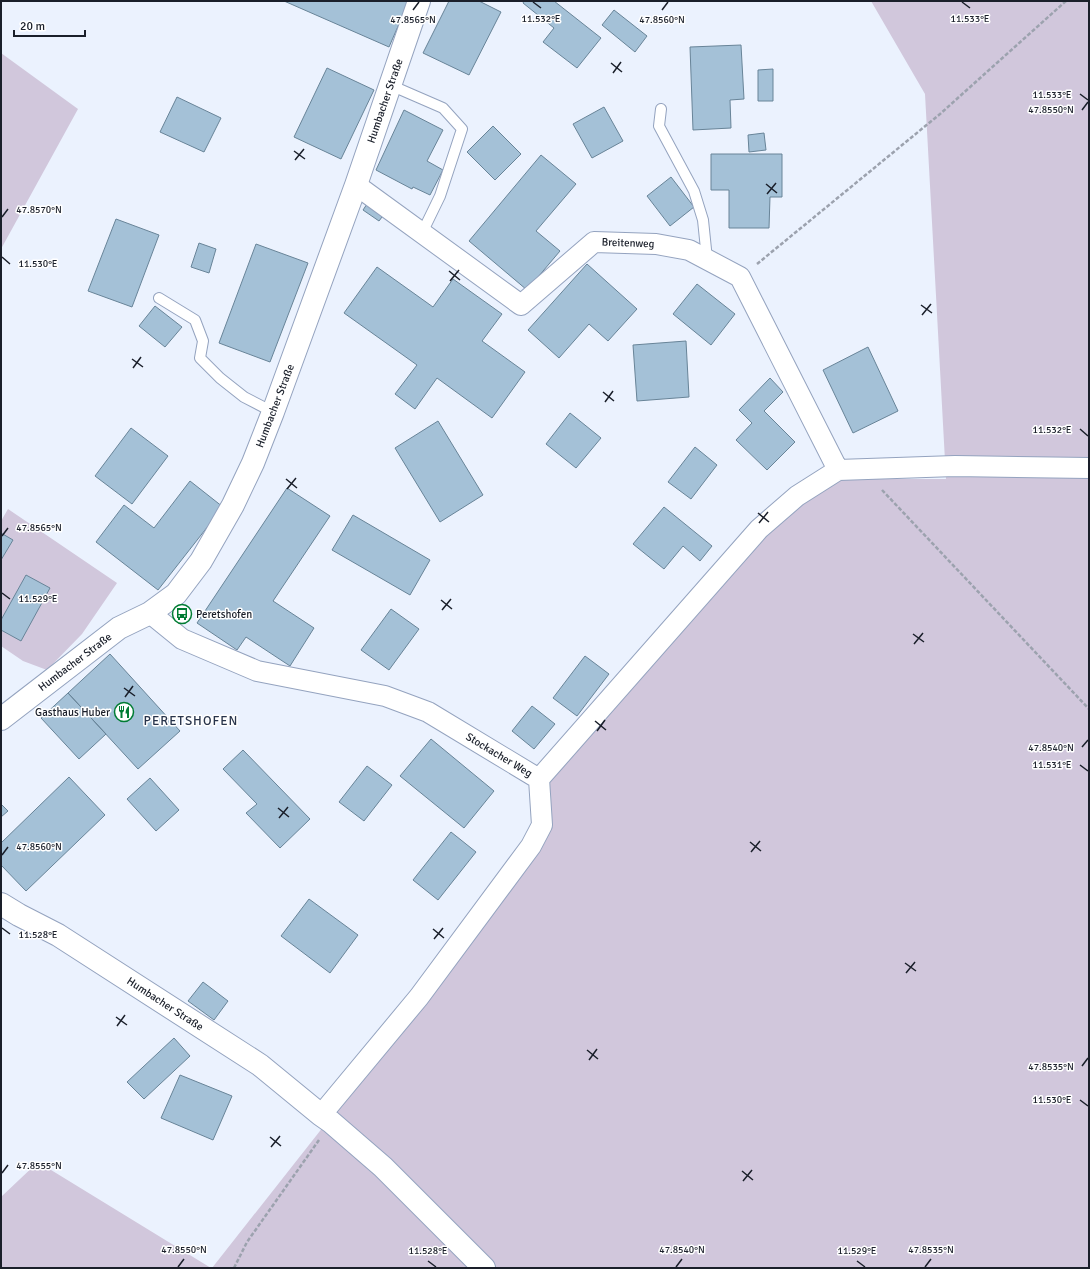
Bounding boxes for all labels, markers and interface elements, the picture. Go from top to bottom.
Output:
scale bar [14,12,85,38]
text: 11.532°E [522,13,561,25]
text: 11.533°E [951,13,990,25]
text: 47.8565°N [390,14,436,26]
text: 47.8560°N [639,14,685,26]
text: 20 m [20,19,45,34]
street label: Humbacher Straße [364,57,406,145]
text: 11.533°E [1033,89,1072,101]
text: 47.8550°N [1028,104,1074,116]
text: 47.8570°N [16,204,62,216]
street label: Breitenweg [601,236,655,250]
text: 11.530°E [19,258,58,270]
street label: Humbacher Straße [253,362,297,450]
text: 11.532°E [1033,424,1072,436]
text: 47.8565°N [16,522,62,534]
text: 11.529°E [19,593,58,605]
bus stop icon: Peretshofen [171,603,193,625]
place label: Peretshofen [196,608,252,621]
street label: Humbacher Straße [36,630,114,694]
restaurant icon: Gasthaus Huber [113,701,135,723]
place label: Gasthaus Huber [35,706,110,719]
district label: PERETSHOFEN [144,713,238,729]
street label: Stockacher Weg [463,730,535,780]
text: 47.8540°N [1028,742,1074,754]
text: 11.531°E [1033,759,1072,771]
text: 47.8560°N [16,841,62,853]
text: 11.528°E [19,929,58,941]
street label: Humbacher Straße [124,974,206,1034]
text: 47.8535°N [1028,1061,1074,1073]
text: 11.530°E [1033,1094,1072,1106]
text: 47.8555°N [16,1160,62,1172]
text: 47.8550°N [161,1244,207,1256]
text: 47.8540°N [659,1244,705,1256]
text: 47.8535°N [908,1244,954,1256]
text: 11.528°E [409,1245,448,1257]
text: 11.529°E [838,1245,877,1257]

